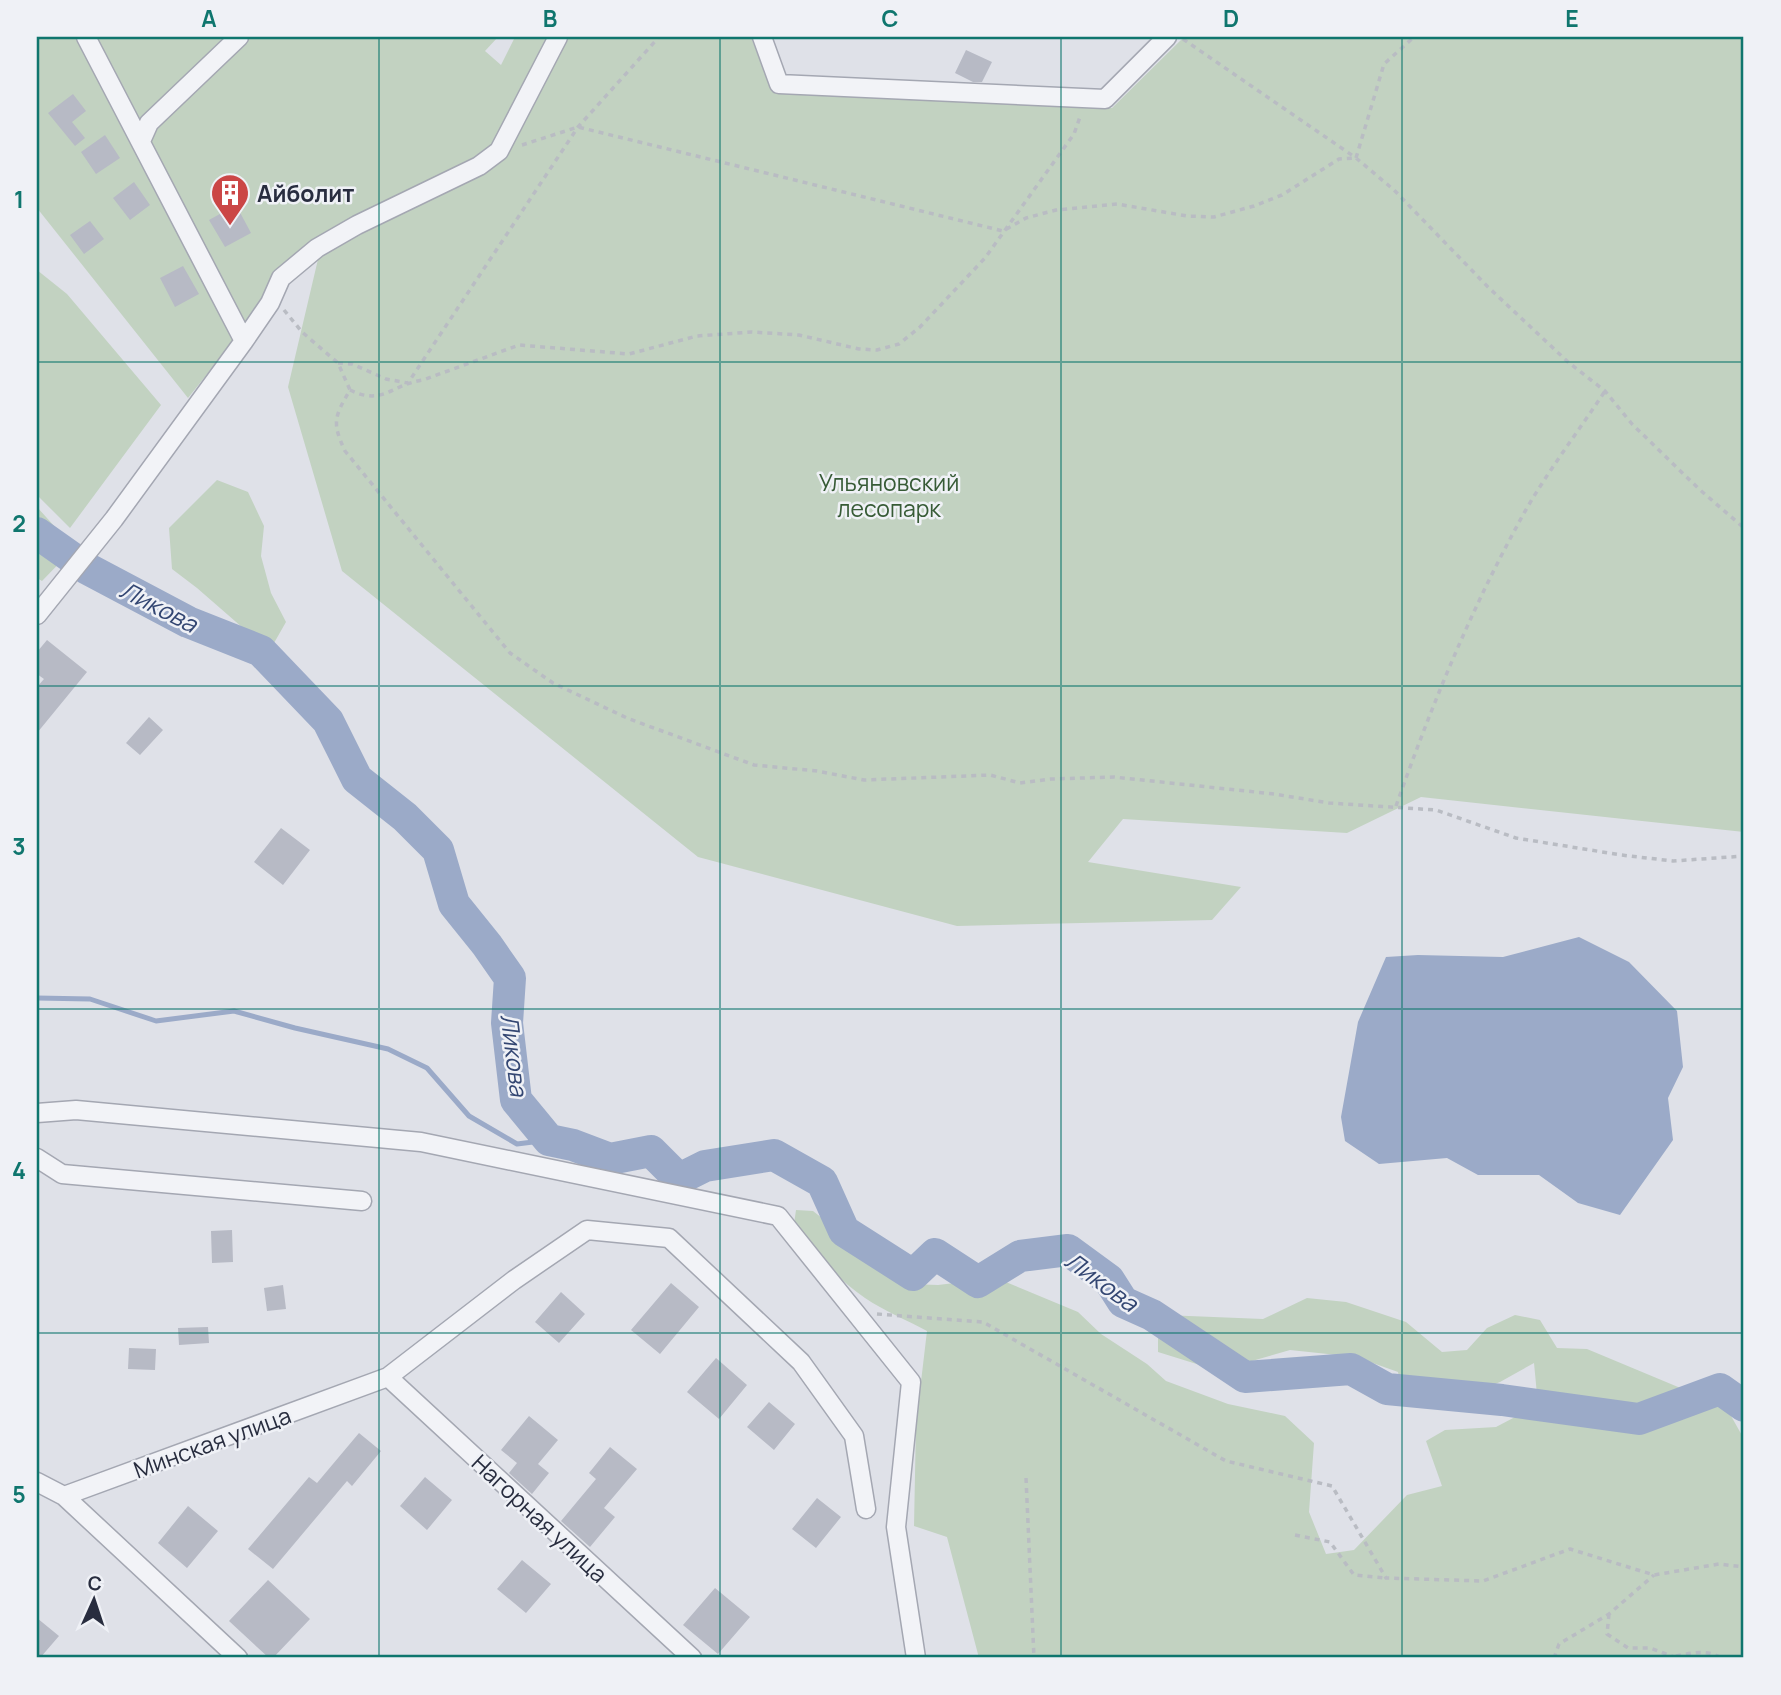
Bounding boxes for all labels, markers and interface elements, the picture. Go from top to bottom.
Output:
text: A [201,2,217,34]
text: B [543,2,557,34]
text: C [882,2,899,34]
text: D [1223,2,1239,34]
text: E [1565,2,1579,34]
building icon: Айболит [209,172,251,227]
place label: Айболит [257,177,355,209]
text: 1 [14,183,24,215]
park label: Ульяновский лесопарк [819,466,959,524]
text: 2 [12,507,26,539]
water label: Ликова [115,573,205,640]
text: 3 [12,830,26,862]
water label: Ликова [494,1012,537,1100]
text: 4 [12,1154,26,1186]
water label: Ликова [1059,1243,1146,1320]
street label: Минская улица [129,1399,295,1485]
street label: Нагорная улица [465,1447,615,1589]
text: 5 [12,1478,26,1510]
north arrow [60,1566,130,1636]
text: С [87,1570,103,1596]

